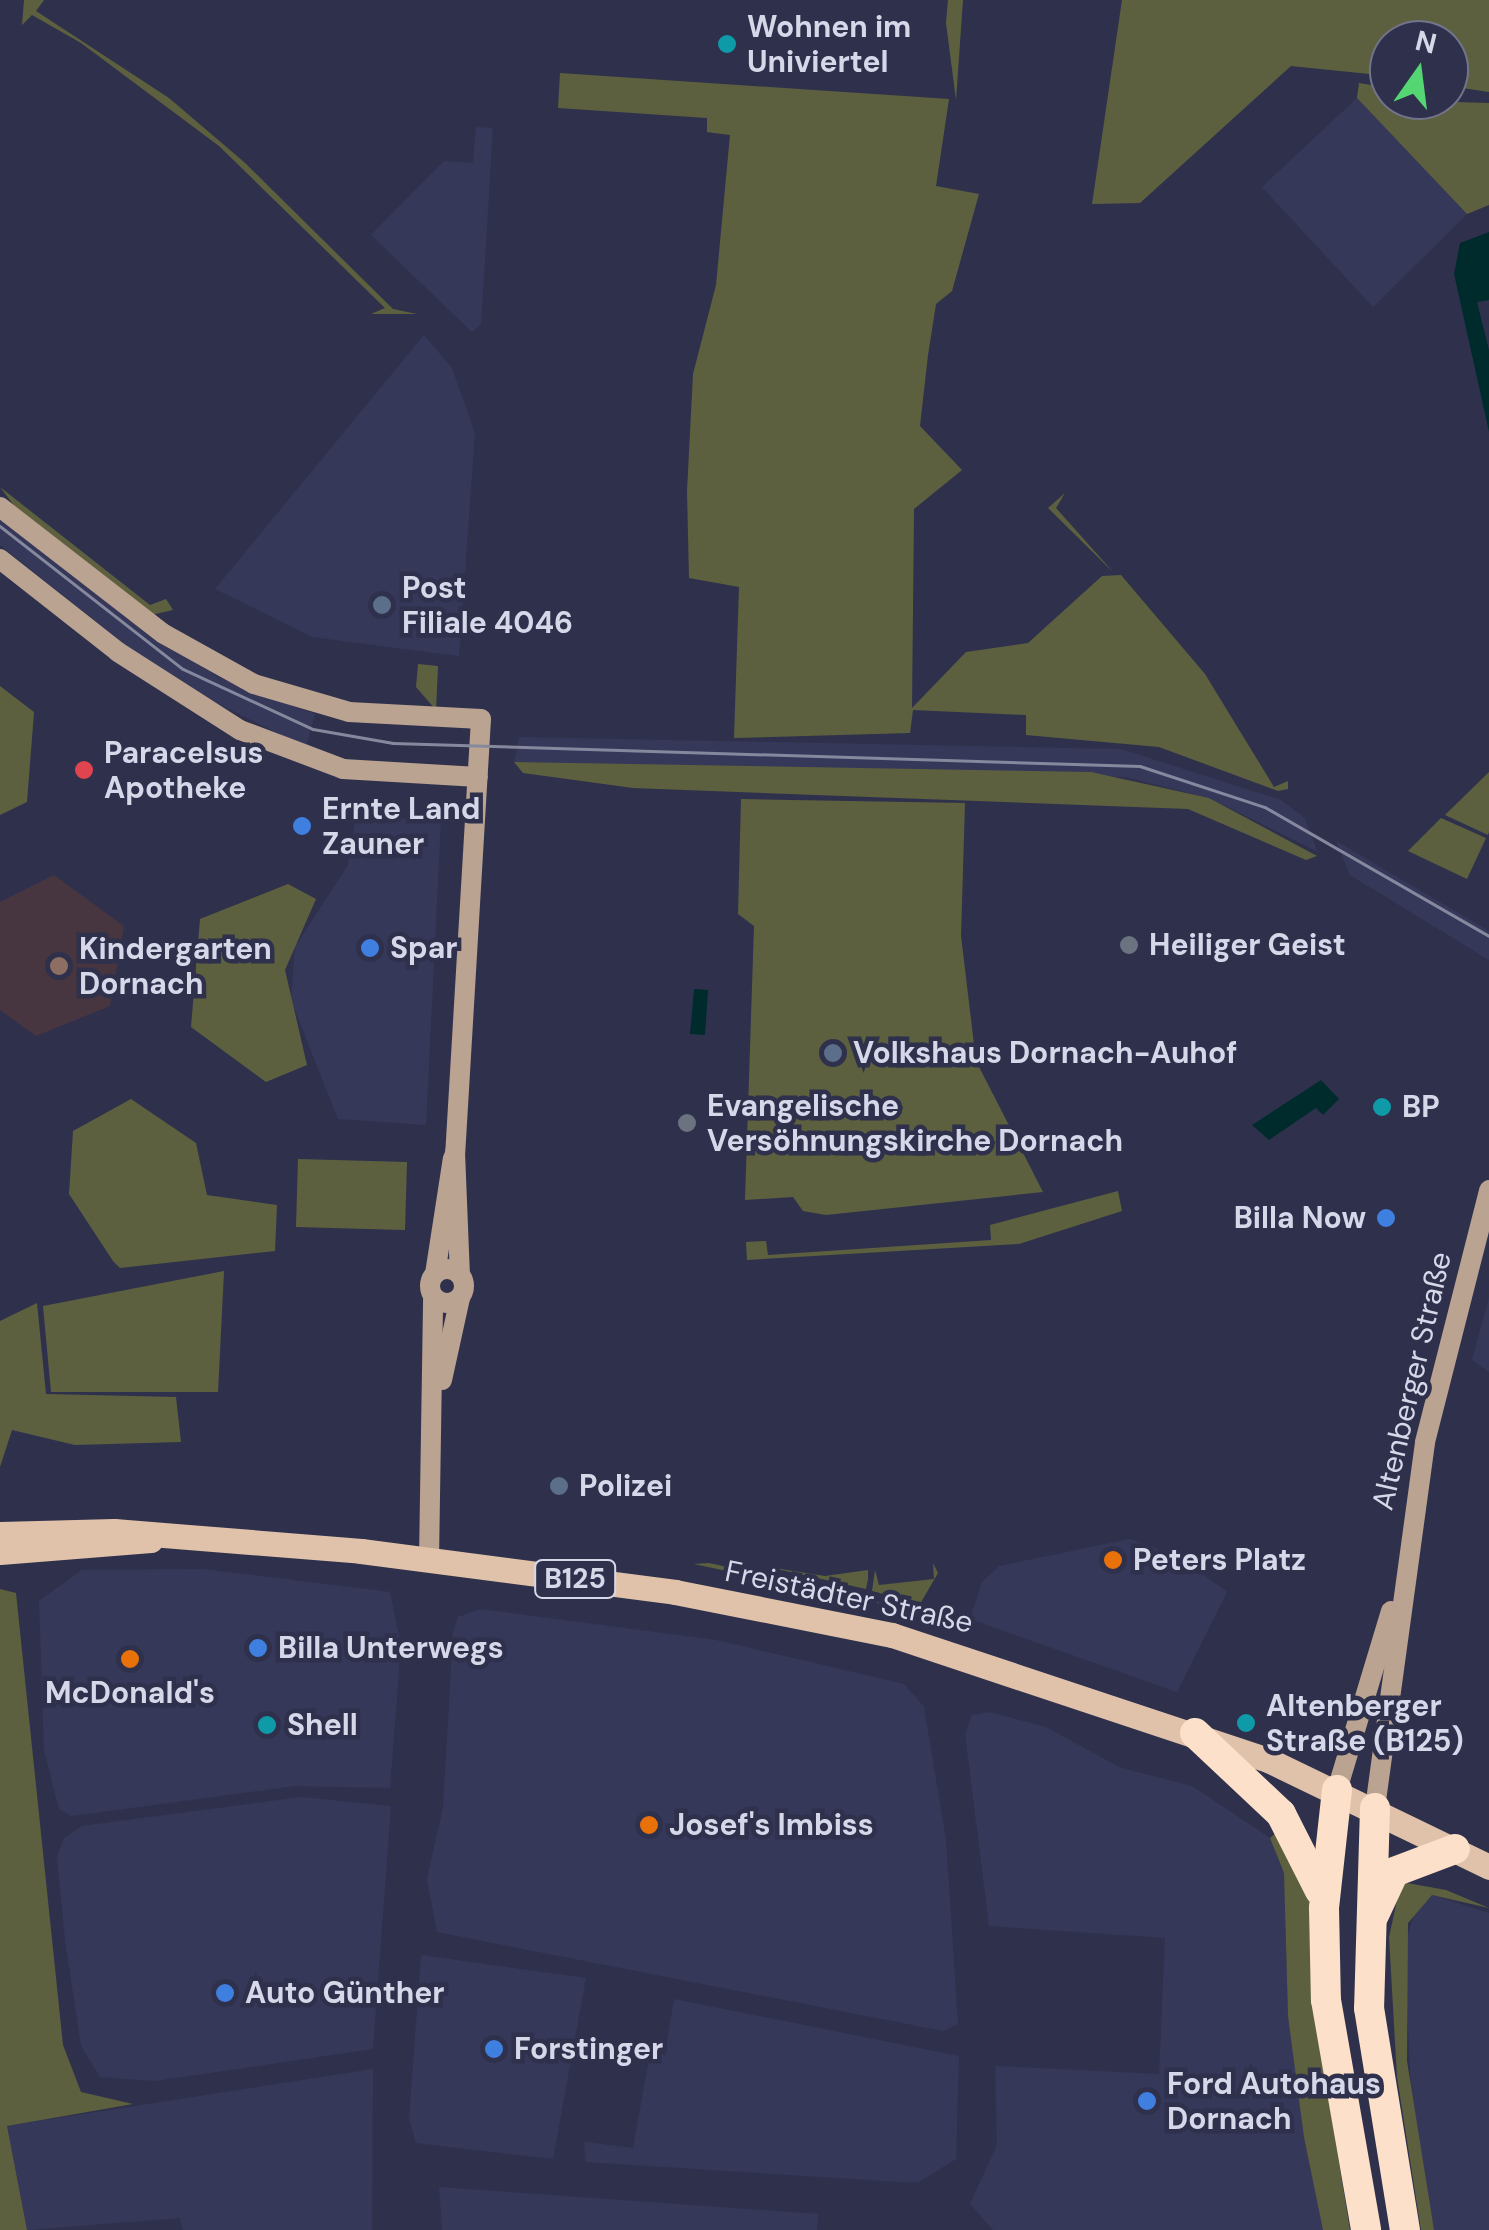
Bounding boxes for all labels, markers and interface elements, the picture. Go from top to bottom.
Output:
place label: Wohnen im Univiertel [747,9,911,80]
north arrow [1369,20,1469,120]
text: N [1412,22,1440,63]
marker: Wohnen im Univiertel [716,33,738,55]
place label: Post Filiale 4046 [402,570,573,640]
marker: Post Filiale 4046 [371,594,393,616]
place label: Paracelsus Apotheke [104,735,264,806]
marker: Paracelsus Apotheke [73,759,95,781]
place label: Ernte Land Zauner [322,791,480,862]
marker: Ernte Land Zauner [291,815,313,837]
place label: Heiliger Geist [1149,927,1346,963]
place label: Spar [390,930,458,966]
place label: Kindergarten Dornach [79,931,272,1002]
marker: Heiliger Geist [1118,934,1140,956]
marker: Spar [359,937,381,959]
marker: Kindergarten Dornach [48,955,70,977]
place label: Volkshaus Dornach-Auhof [853,1035,1237,1071]
marker: Volkshaus Dornach-Auhof [822,1042,844,1064]
place label: Evangelische Versöhnungskirche Dornach [707,1088,1123,1158]
place label: BP [1402,1089,1440,1125]
marker: BP [1371,1096,1393,1118]
marker: Evangelische Versöhnungskirche Dornach [676,1112,698,1134]
place label: Billa Now [1234,1200,1366,1236]
marker: Billa Now [1375,1207,1397,1229]
street label: Altenberger Straße [1365,1248,1459,1514]
place label: Polizei [579,1468,672,1504]
marker: Polizei [548,1475,570,1497]
place label: Peters Platz [1133,1542,1306,1578]
marker: Peters Platz [1102,1549,1124,1571]
street label: Freistädter Straße [722,1553,976,1641]
road number: B125 [532,1556,618,1602]
place label: Billa Unterwegs [278,1630,504,1666]
marker: Billa Unterwegs [247,1637,269,1659]
marker: McDonald's [119,1648,141,1670]
place label: McDonald's [45,1675,215,1711]
place label: Altenberger Straße (B125) [1266,1688,1464,1758]
place label: Shell [287,1707,358,1743]
marker: Altenberger Straße (B125) [1235,1712,1257,1734]
marker: Shell [256,1714,278,1736]
place label: Josef's Imbiss [669,1807,874,1843]
marker: Josef's Imbiss [638,1814,660,1836]
place label: Auto Günther [245,1975,445,2011]
marker: Auto Günther [214,1982,236,2004]
place label: Forstinger [514,2031,663,2067]
marker: Forstinger [483,2038,505,2060]
place label: Ford Autohaus Dornach [1167,2066,1381,2136]
marker: Ford Autohaus Dornach [1136,2090,1158,2112]

